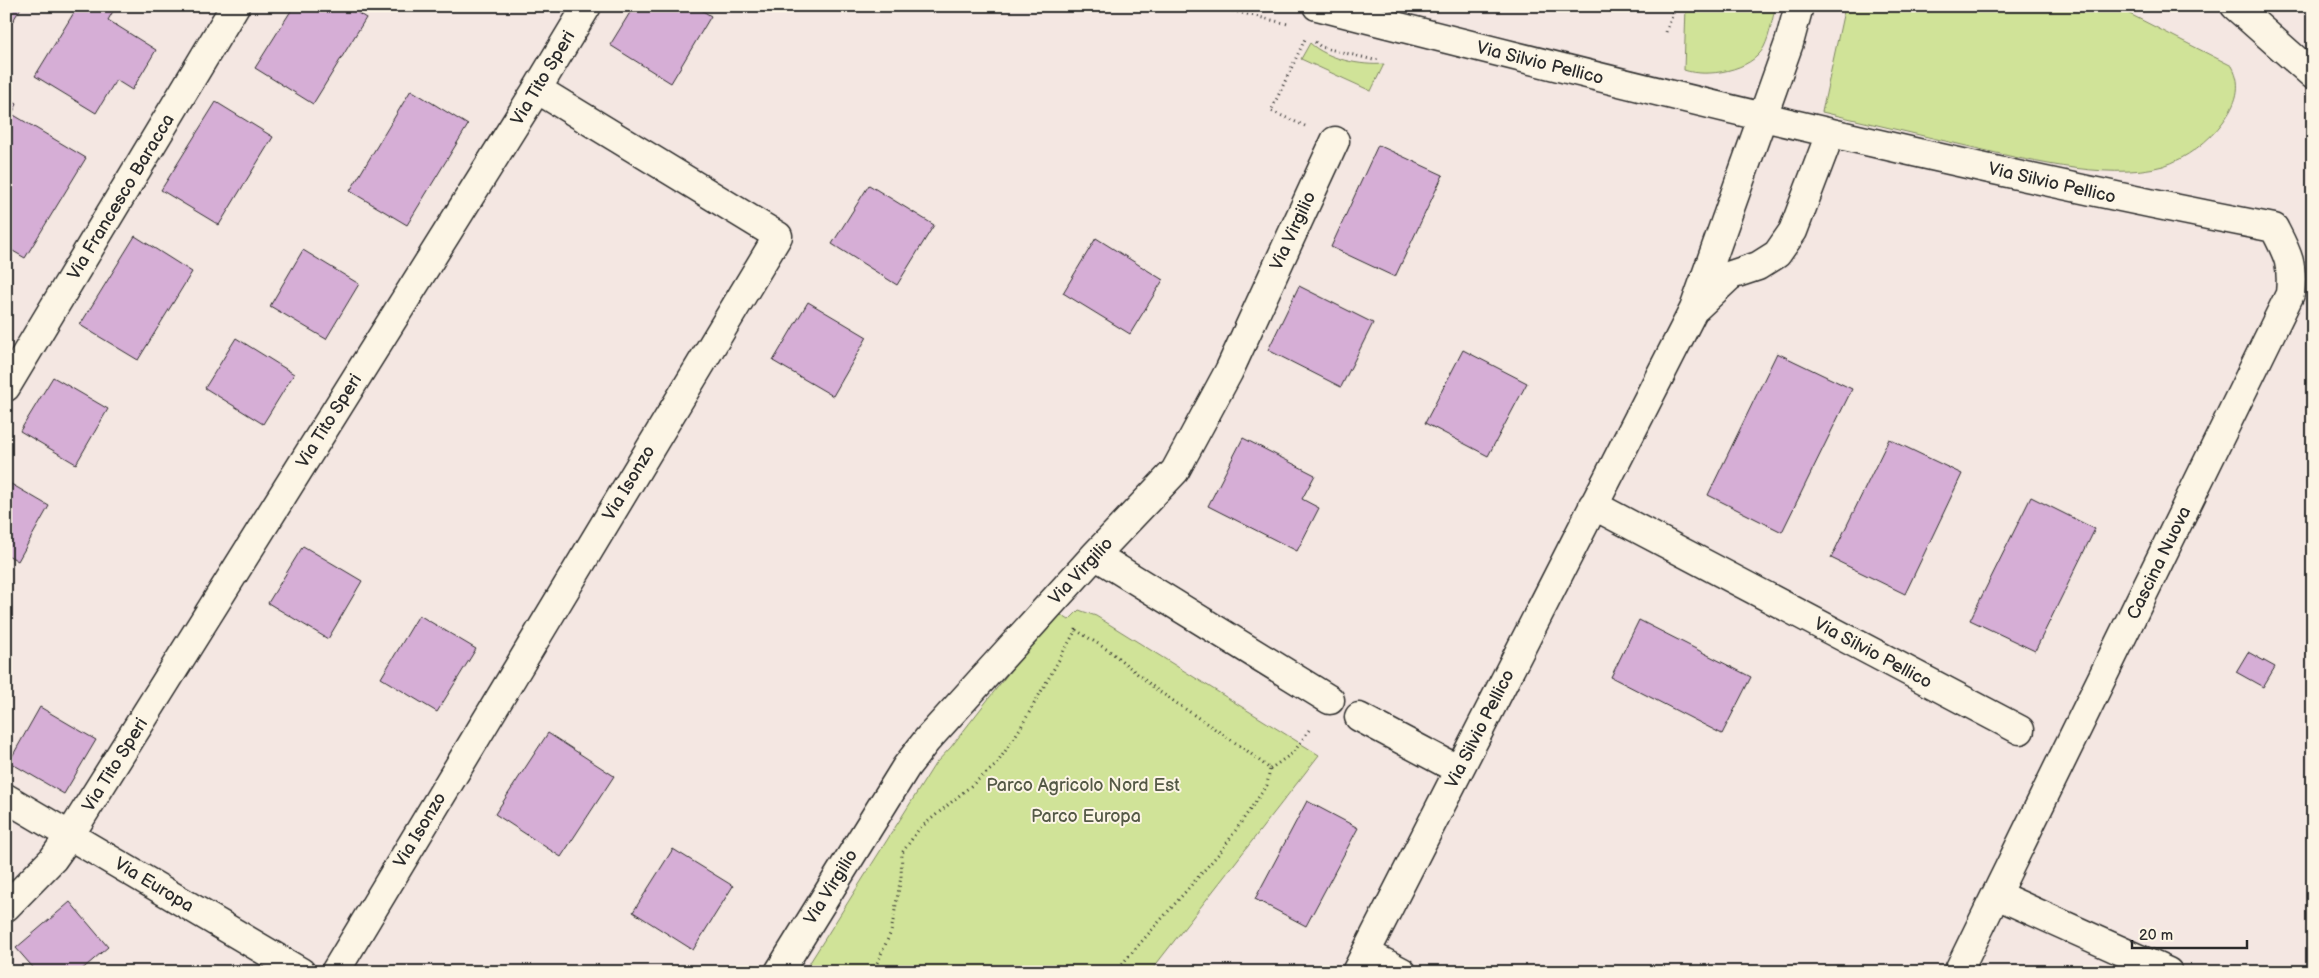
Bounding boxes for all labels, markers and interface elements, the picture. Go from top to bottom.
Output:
street label: Via Tito Speri [507,27,579,129]
street label: Via Silvio Pellico [1474,37,1606,89]
street label: Via Francesco Baracca [63,110,179,284]
street label: Via Silvio Pellico [1986,158,2118,208]
street label: Via Virgilio [1266,188,1320,274]
street label: Via Tito Speri [292,370,366,472]
street label: Via Isonzo [598,442,660,524]
street label: Cascina Nuova [2123,503,2195,623]
street label: Via Virgilio [1045,533,1117,609]
street label: Via Silvio Pellico [1810,613,1936,693]
street label: Via Silvio Pellico [1441,666,1519,792]
street label: Via Tito Speri [78,714,152,816]
park label: Parco Agricolo Nord Est [986,775,1180,796]
street label: Via Isonzo [389,789,451,871]
park label: Parco Europa [1031,806,1141,827]
street label: Via Virgilio [800,846,862,928]
street label: Via Europa [111,853,197,917]
scale bar [2132,918,2246,950]
text: 20 m [2139,926,2173,945]

